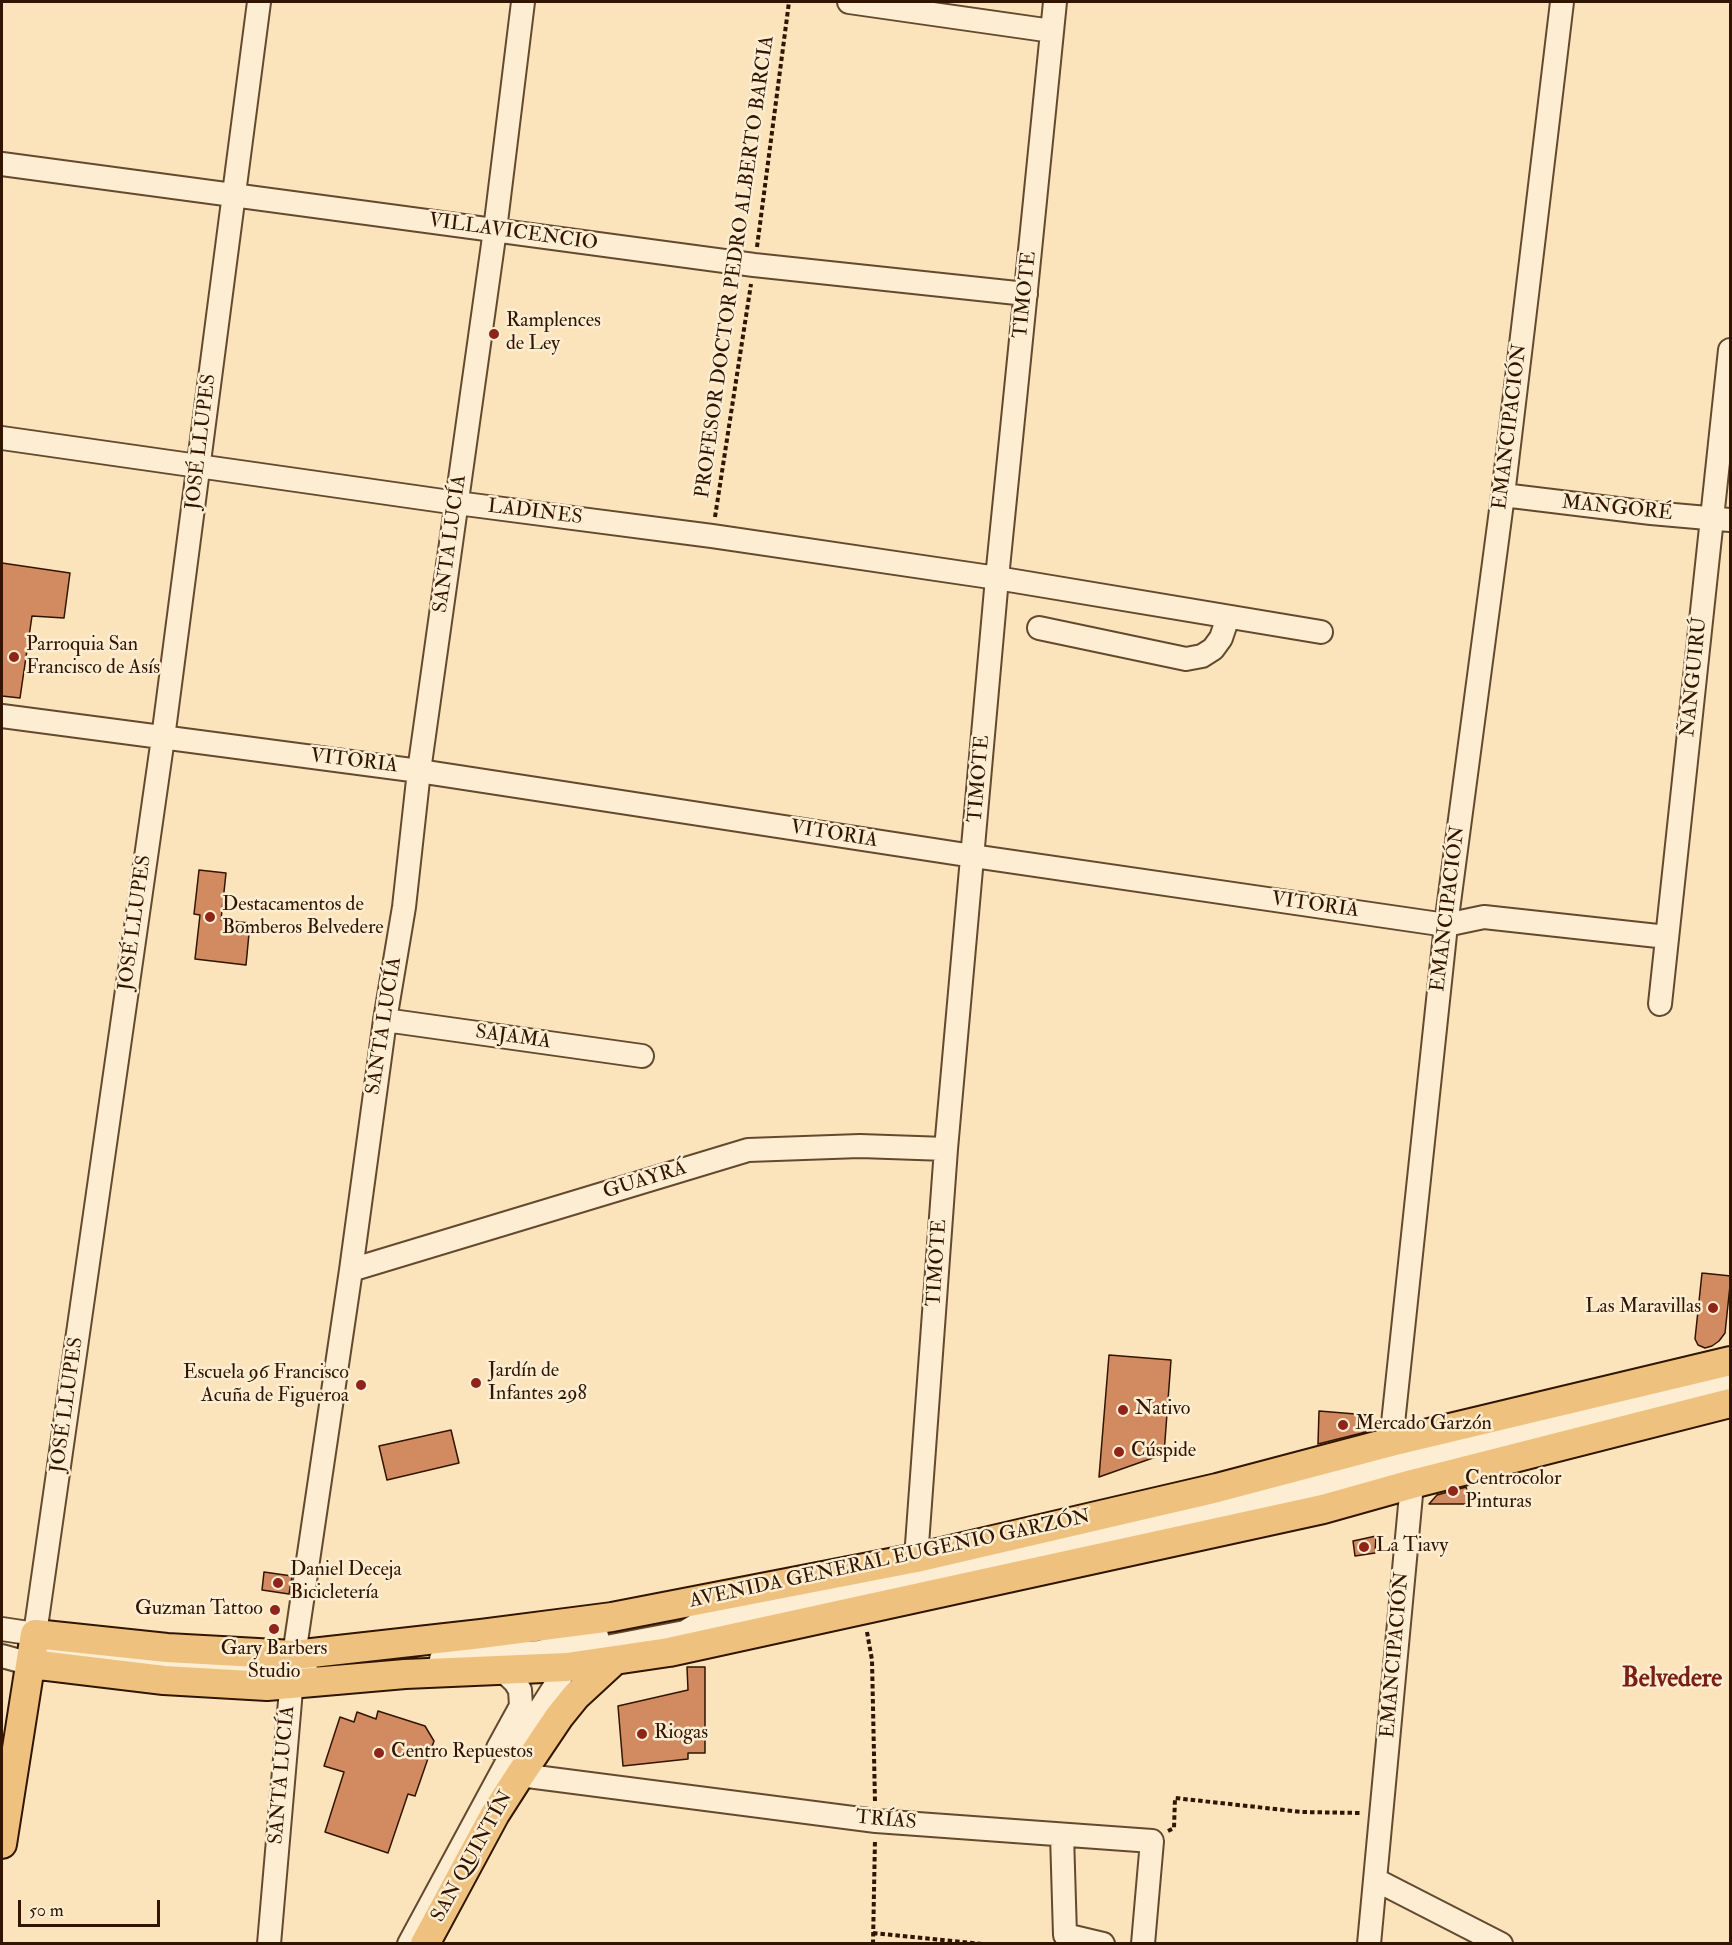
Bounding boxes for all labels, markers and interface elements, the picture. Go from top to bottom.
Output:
street label: PROFESOR DOCTOR PEDRO ALBERTO BARCIA [692,34,780,500]
street label: VILLAVICENCIO [427,209,599,257]
street label: TIMOTE [1009,250,1043,340]
place label: Ramplences de Ley [506,310,601,357]
marker: Ramplences de Ley [487,327,501,341]
street label: EMANCIPACIÓN [1489,343,1533,511]
street label: JOSÉ LLUPES [182,373,222,511]
street label: SANTA LUCÍA [429,473,473,615]
street label: MANGORÉ [1560,491,1674,527]
street label: LADINES [486,495,584,531]
street label: ÑANGUIRÚ [1677,616,1713,738]
place label: Parroquia San Francisco de Asís [26,634,160,681]
marker: Parroquia San Francisco de Asís [7,650,21,664]
street label: TIMOTE [964,734,996,824]
street label: VITORIA [309,745,399,779]
street label: VITORIA [789,816,879,854]
street label: EMANCIPACIÓN [1427,825,1471,993]
street label: JOSÉ LLUPES [115,854,157,992]
street label: VITORIA [1270,888,1360,924]
place label: Destacamentos de Bomberos Belvedere [222,894,384,941]
marker: Destacamentos de Bomberos Belvedere [203,910,217,924]
street label: SANTA LUCÍA [362,955,408,1097]
street label: SAJAMA [474,1021,552,1055]
street label: GUAYRÁ [600,1157,690,1205]
street label: TIMOTE [923,1218,953,1308]
place label: Las Maravillas [1585,1296,1701,1320]
marker: Las Maravillas [1706,1301,1720,1315]
street label: JOSÉ LLUPES [47,1336,89,1474]
place label: Jardín de Infantes 298 [488,1360,587,1407]
place label: Escuela 96 Francisco Acuña de Figueroa [183,1362,349,1409]
marker: Jardín de Infantes 298 [469,1376,483,1390]
marker: Escuela 96 Francisco Acuña de Figueroa [354,1378,368,1392]
place label: Nativo [1135,1398,1190,1422]
marker: Nativo [1116,1403,1130,1417]
place label: Mercado Garzón [1355,1413,1492,1437]
marker: Mercado Garzón [1336,1418,1350,1432]
place label: Cúspide [1131,1440,1196,1464]
marker: Cúspide [1112,1445,1126,1459]
place label: Centrocolor Pinturas [1465,1468,1561,1515]
marker: Centrocolor Pinturas [1446,1484,1460,1498]
street label: AVENIDA GENERAL EUGENIO GARZÓN [687,1506,1093,1614]
place label: La Tiavy [1376,1535,1448,1559]
marker: La Tiavy [1357,1540,1371,1554]
place label: Daniel Deceja Bicicletería [290,1559,402,1606]
street label: EMANCIPACIÓN [1377,1571,1415,1739]
marker: Daniel Deceja Bicicletería [271,1576,285,1590]
place label: Guzman Tattoo [135,1598,263,1622]
marker: Guzman Tattoo [268,1603,282,1617]
marker: Gary Barbers Studio [267,1622,281,1636]
place label: Gary Barbers Studio [221,1638,327,1685]
district label: Belvedere [1622,1664,1722,1696]
street label: SANTA LUCÍA [265,1705,301,1845]
place label: Riogas [654,1722,708,1746]
marker: Riogas [635,1727,649,1741]
place label: Centro Repuestos [391,1741,533,1765]
marker: Centro Repuestos [372,1746,386,1760]
street label: SAN QUINTÍN [427,1787,519,1927]
street label: TRÍAS [855,1806,917,1836]
scale bar [21,1888,164,1926]
text: 50 m [29,1899,64,1922]

